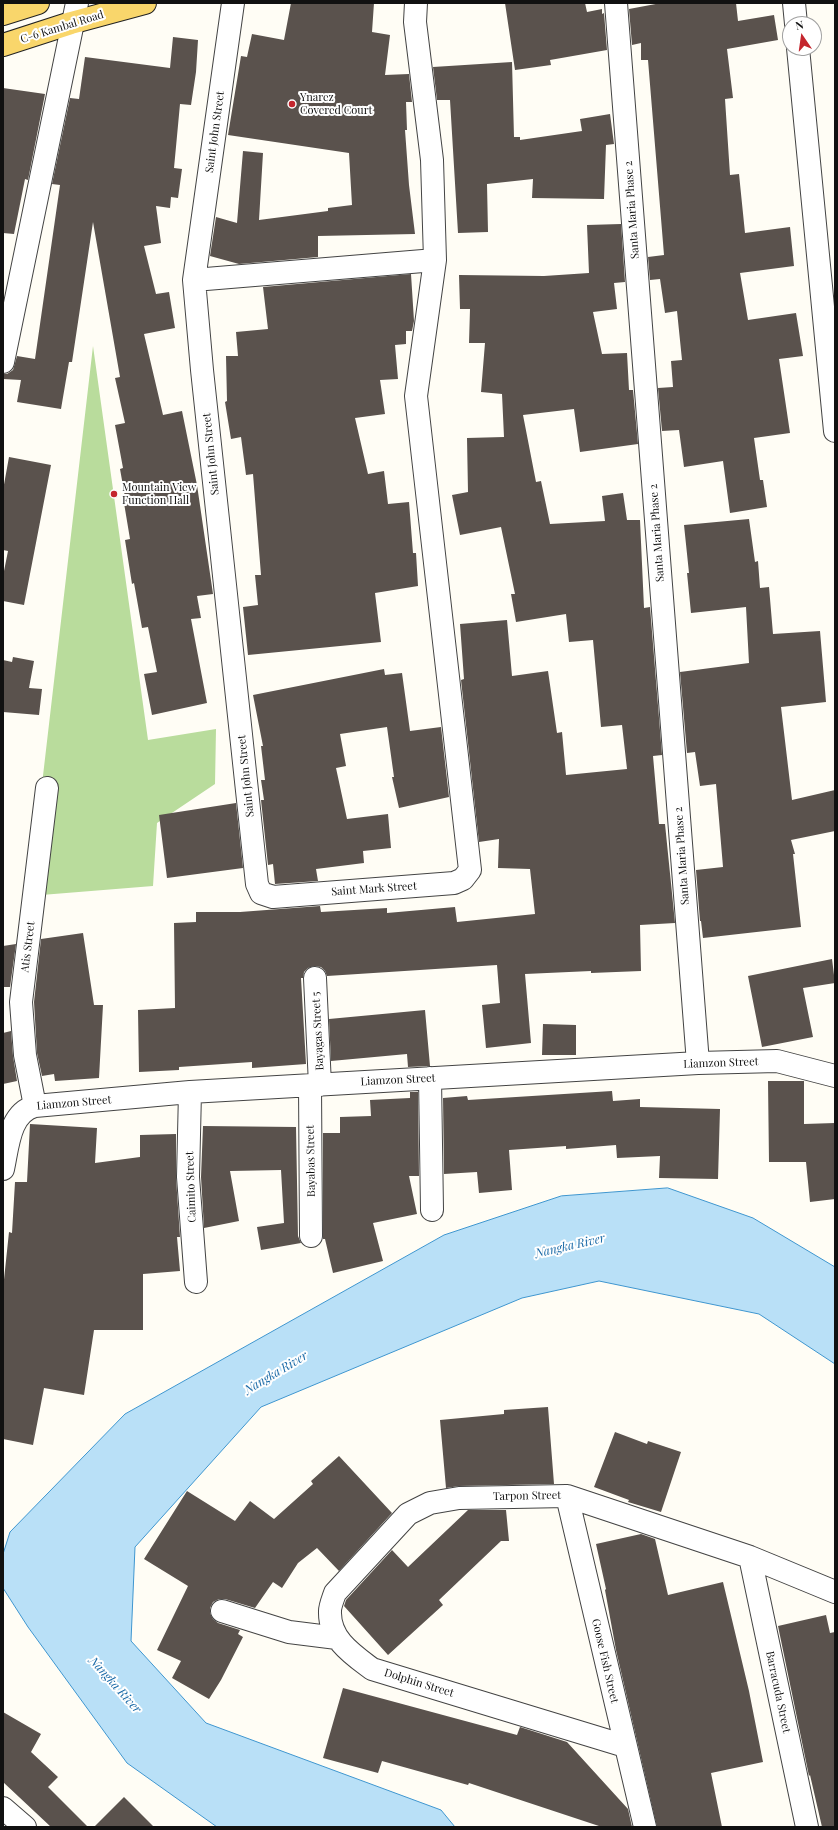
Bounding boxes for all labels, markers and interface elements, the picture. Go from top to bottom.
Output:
street label: C-6 Kambal Road [19,8,105,46]
north arrow [782,16,822,56]
text: N [794,17,805,33]
street label: Saint John Street [203,90,227,174]
place label: Ynarez Covered Court [300,91,373,117]
marker: Ynarez Covered Court [287,99,297,109]
street label: Santa Maria Phase 2 [622,161,642,259]
street label: Saint John Street [200,412,222,496]
place label: Mountain View Function Hall [122,481,196,507]
street label: Santa Maria Phase 2 [647,484,667,582]
marker: Mountain View Function Hall [109,489,119,499]
street label: Saint John Street [235,734,257,818]
street label: Santa Maria Phase 2 [672,807,692,905]
street label: Saint Mark Street [331,879,417,899]
street label: Atis Street [18,921,38,973]
street label: Bayagas Street 5 [309,991,327,1071]
street label: Liamzon Street [683,1055,759,1071]
street label: Liamzon Street [360,1071,436,1089]
street label: Liamzon Street [36,1093,112,1113]
street label: Bayabas Street [304,1125,318,1197]
street label: Caimito Street [183,1151,199,1223]
water label: Nangka River [534,1231,606,1261]
water label: Nangka River [242,1349,310,1397]
street label: Tarpon Street [493,1489,561,1503]
street label: Goose Fish Street [589,1618,621,1704]
street label: Barracuda Street [763,1650,793,1734]
water label: Nangka River [86,1654,144,1716]
street label: Dolphin Street [383,1666,455,1700]

